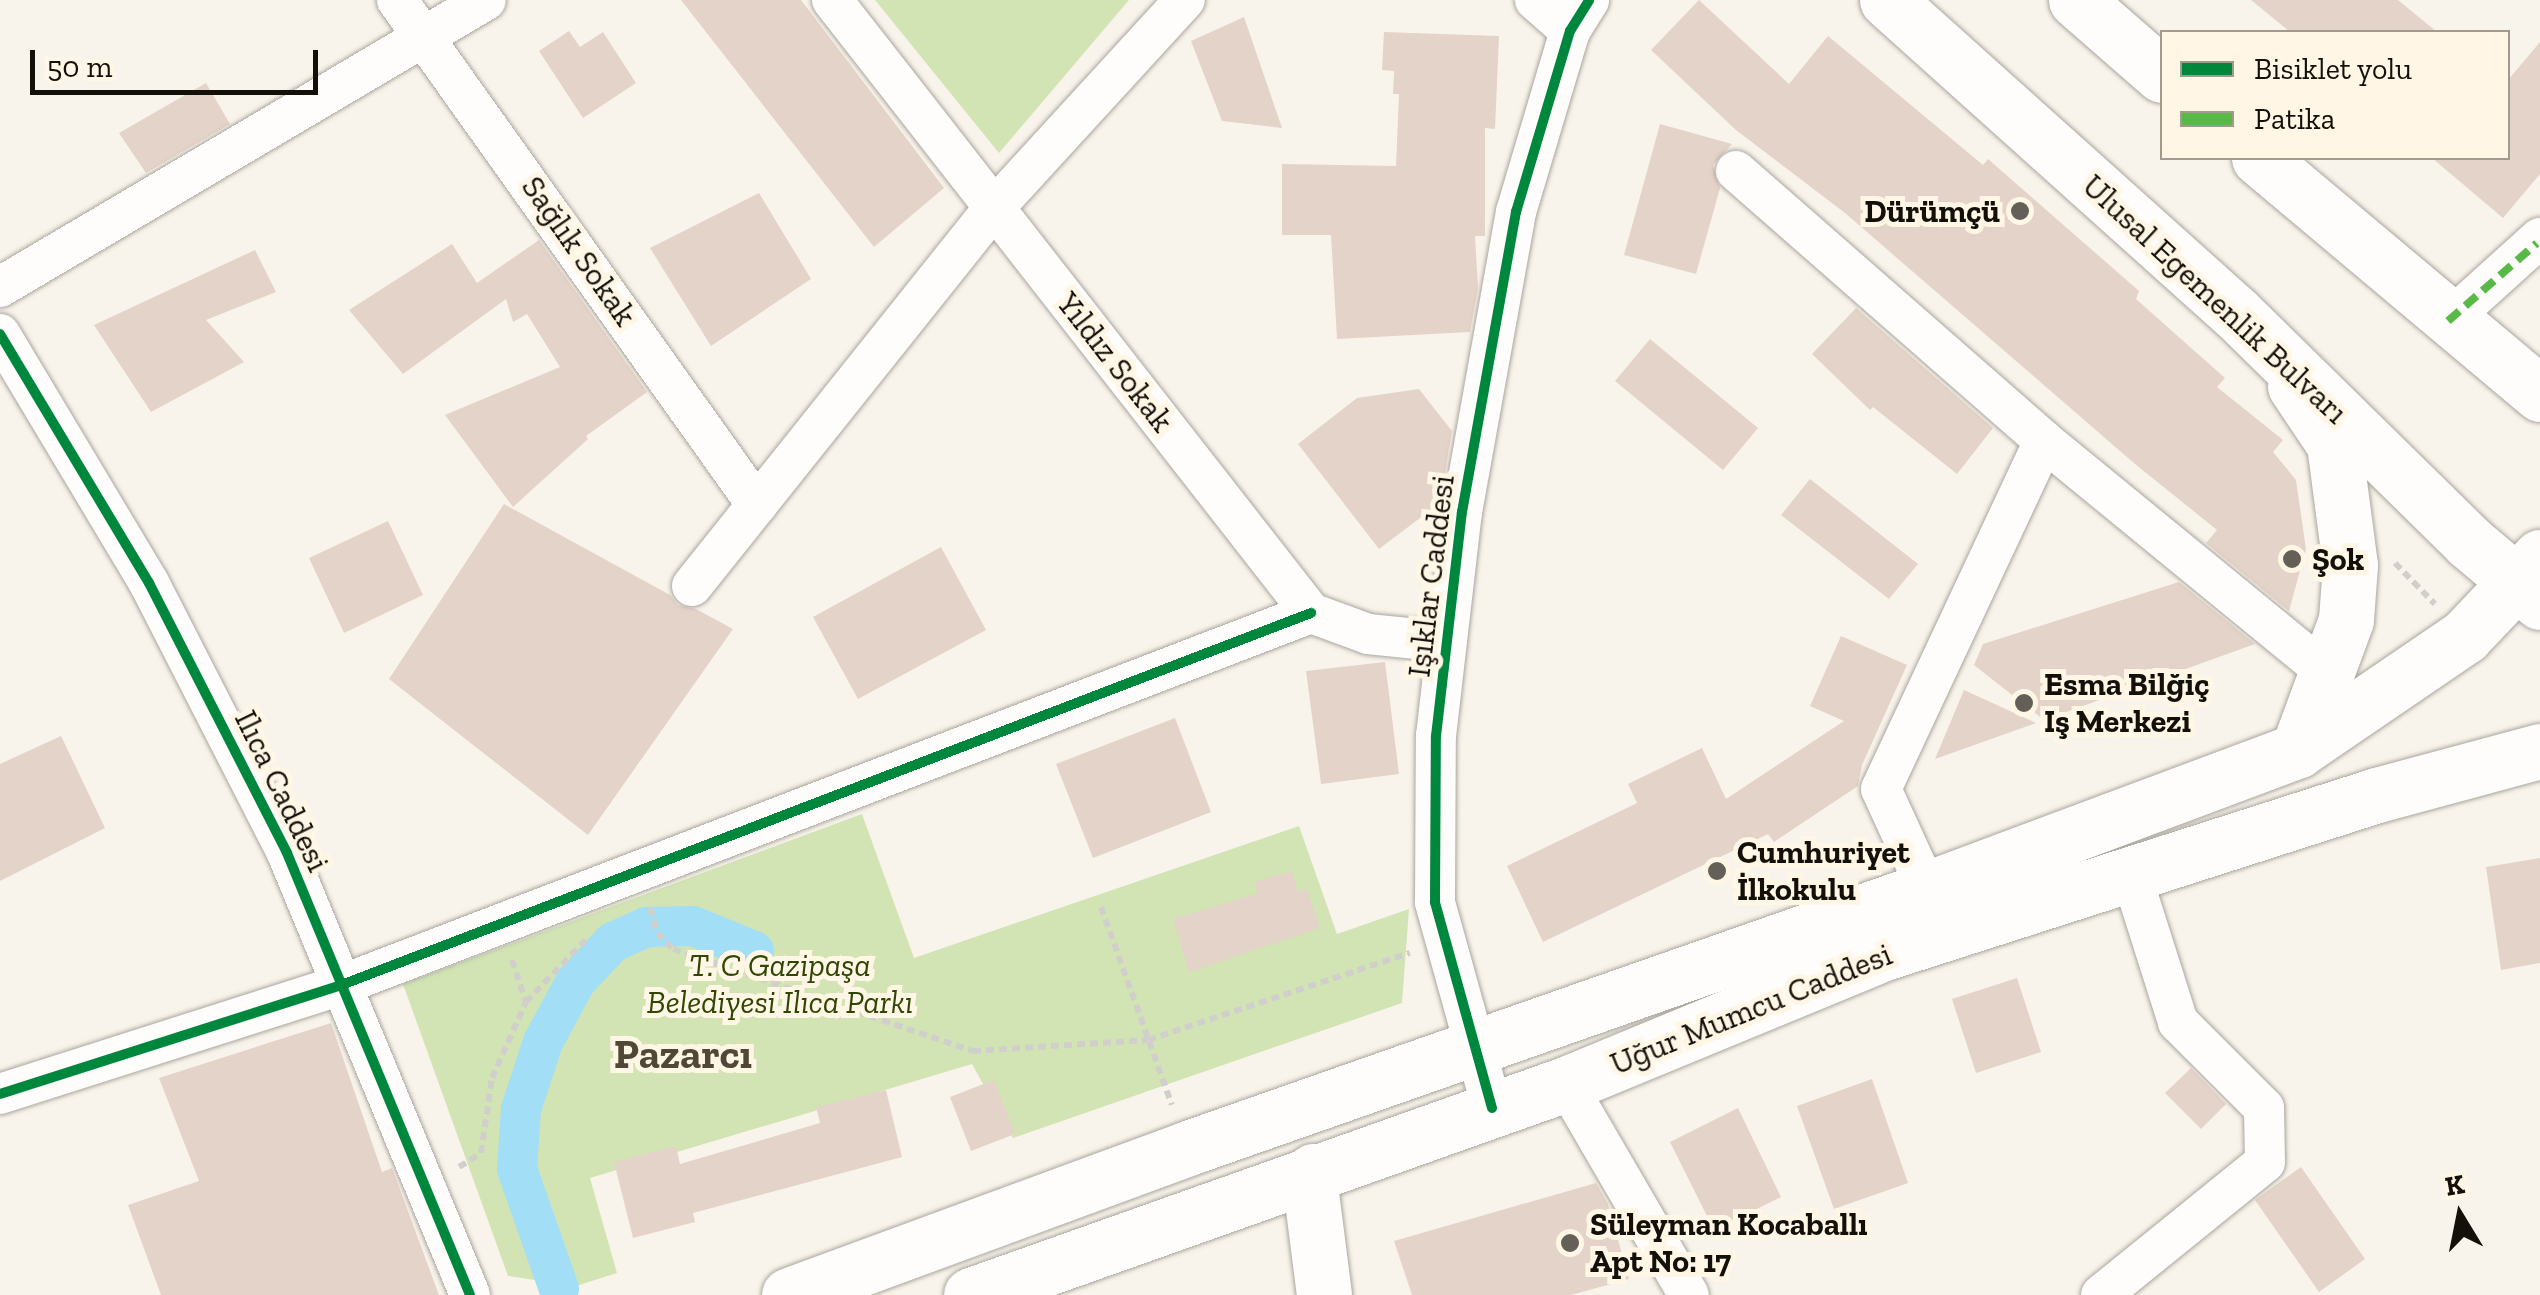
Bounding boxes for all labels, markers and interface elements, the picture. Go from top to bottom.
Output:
scale bar [35,30,322,92]
legend [2160,30,2510,160]
text: 50 m [47,49,112,85]
text: Bisiklet yolu [2254,51,2412,87]
text: Patika [2254,101,2335,137]
street label: Ulusal Egemenlik Bulvarı [2075,166,2355,432]
street label: Sağlık Sokak [513,169,645,333]
place label: Dürümçü [1864,192,2000,230]
marker: Dürümçü [2009,200,2031,222]
street label: Yıldız Sokak [1049,285,1181,439]
street label: Işıklar Caddesi [1400,473,1462,679]
place label: Şok [2312,540,2364,578]
marker: Şok [2281,548,2303,570]
place label: Esma Bilğiç Iş Merkezi [2044,666,2209,741]
marker: Esma Bilğiç Iş Merkezi [2013,692,2035,714]
street label: Ilıca Caddesi [226,704,338,878]
place label: Cumhuriyet İlkokulu [1737,834,1910,909]
marker: Cumhuriyet İlkokulu [1706,860,1728,882]
street label: Uğur Mumcu Caddesi [1604,935,1898,1083]
park label: T. C Gazipaşa Belediyesi Ilıca Parkı [647,947,913,1022]
district label: Pazarcı [614,1029,752,1079]
north arrow [2410,1165,2510,1265]
text: K [2443,1167,2467,1203]
place label: Süleyman Kocaballı Apt No: 17 [1590,1206,1868,1281]
marker: Süleyman Kocaballı Apt No: 17 [1559,1232,1581,1254]

